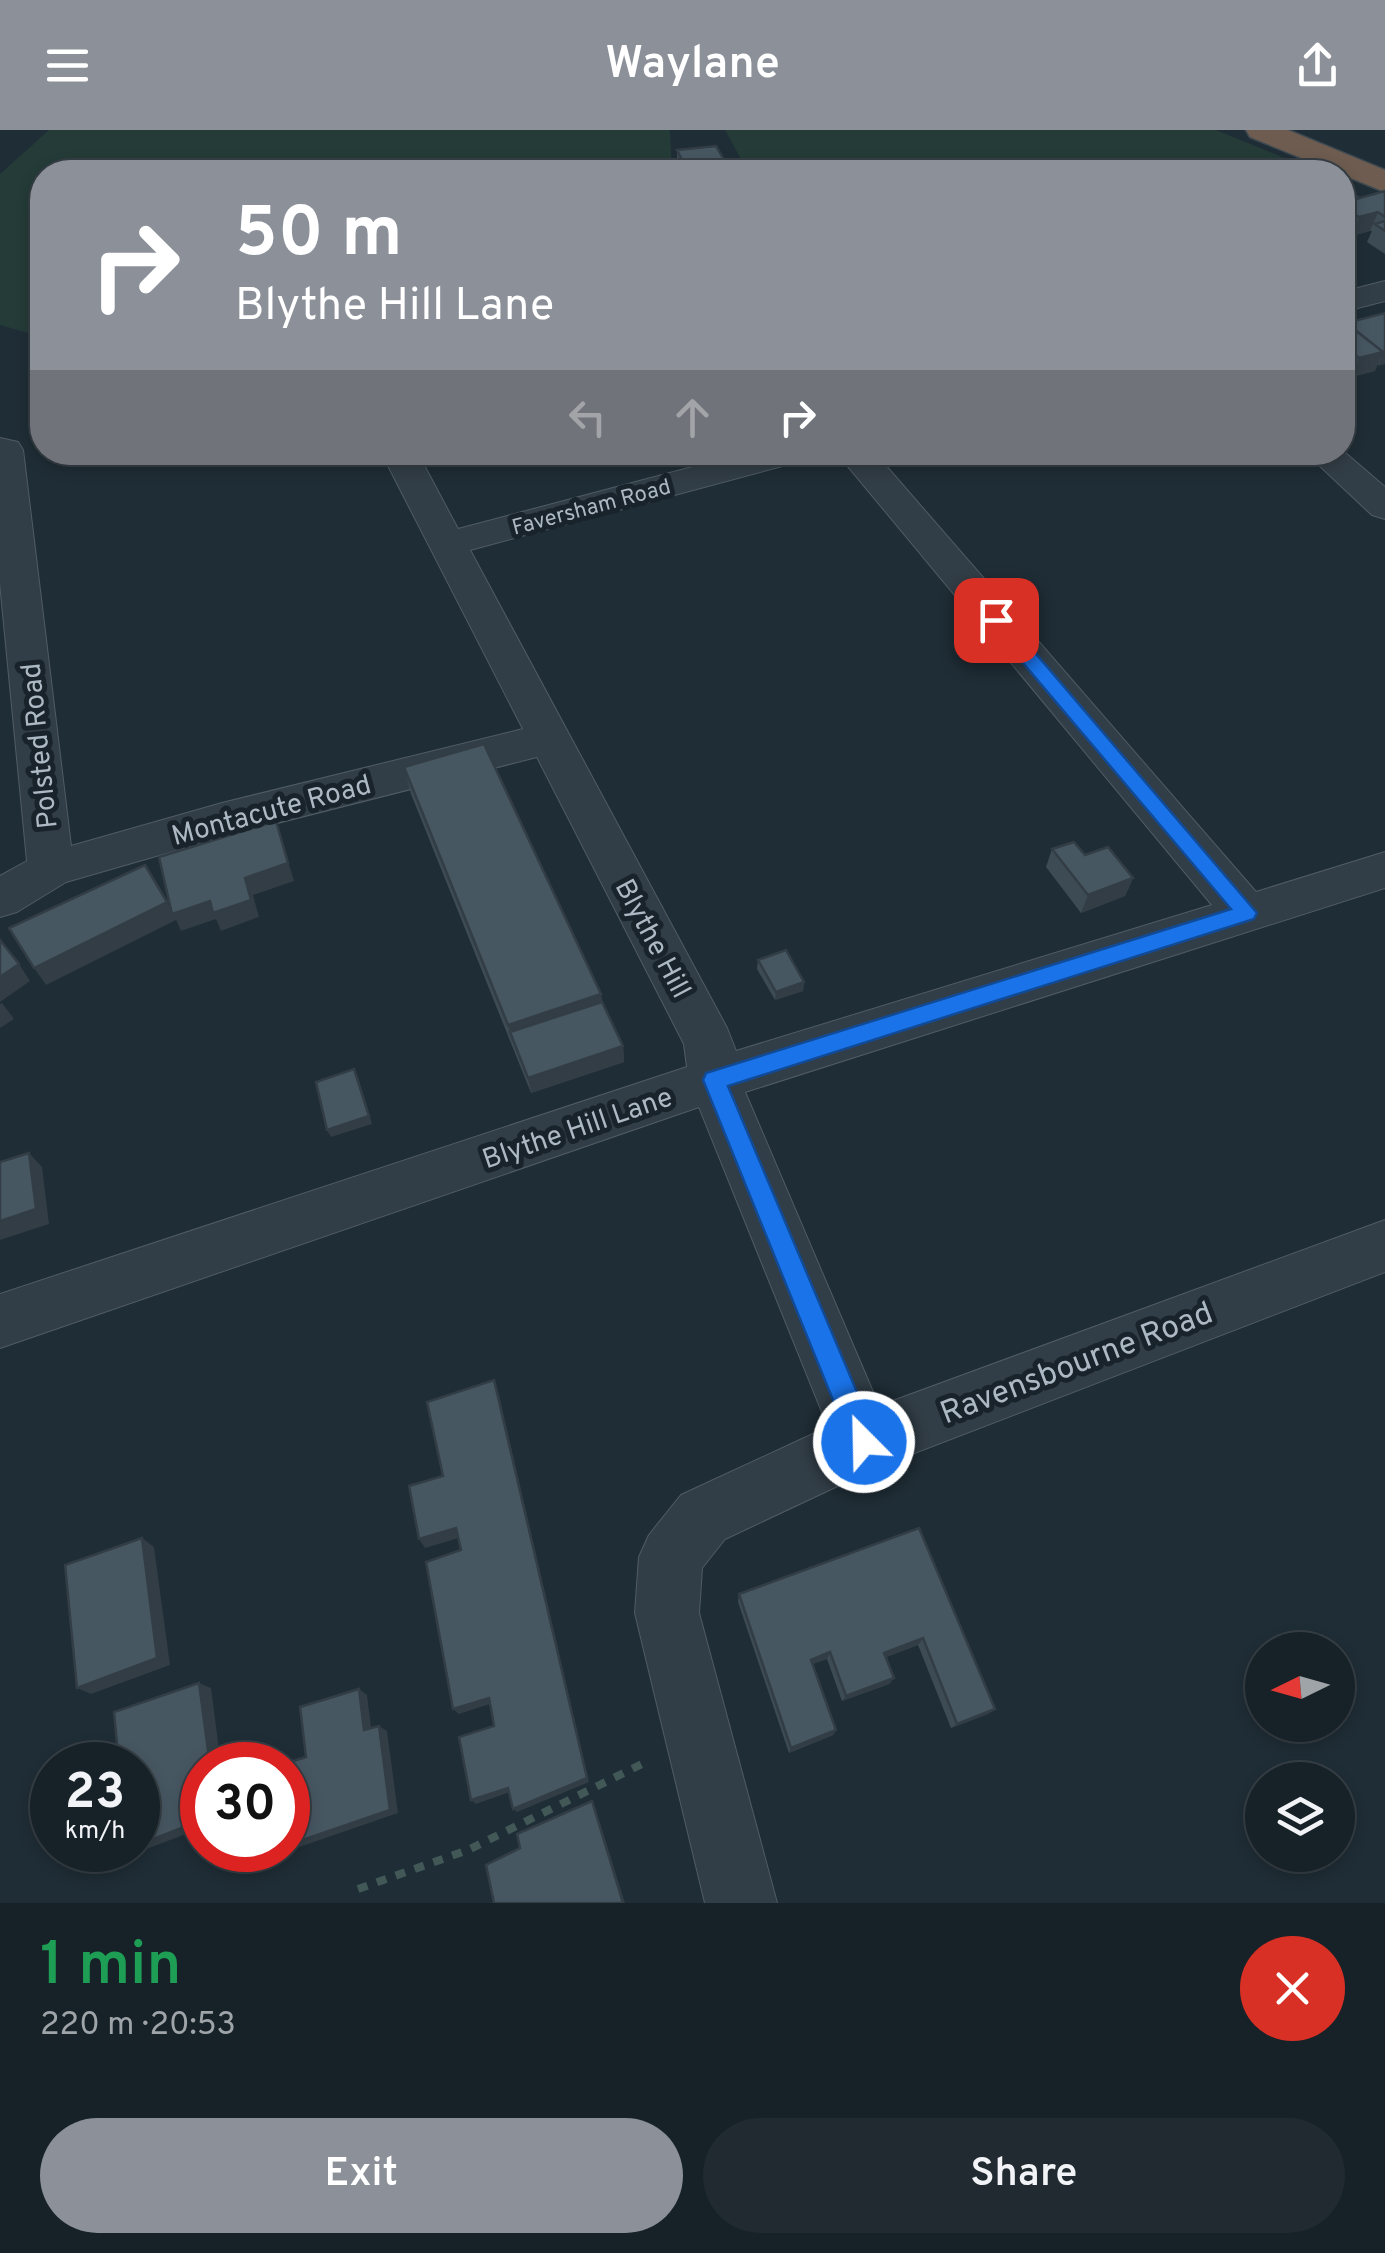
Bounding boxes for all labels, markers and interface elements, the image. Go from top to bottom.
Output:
text: Waylane [605,37,780,94]
icon: menu [40,38,95,93]
icon: share [1290,38,1345,93]
text: 50 m [235,192,402,281]
icon: right [70,200,200,330]
text: Blythe Hill Lane [235,279,554,336]
icon: left [560,390,615,445]
icon: ahead [665,390,720,445]
icon: right [770,390,825,445]
street label: Faversham Road [509,474,674,543]
pin [954,578,1039,663]
icon: arrive [969,593,1024,648]
street label: Polsted Road [14,661,68,830]
street label: Montacute Road [168,768,375,856]
street label: Blythe Hill [605,874,698,1005]
street label: Blythe Hill Lane [478,1080,678,1179]
street label: Ravensbourne Road [935,1294,1219,1435]
position arrow [812,1390,916,1494]
north arrow [1245,1632,1355,1742]
map controls [1245,1632,1355,1872]
speed limit sign: 30 [180,1742,310,1872]
button: layers [1245,1762,1355,1872]
text: 23 [65,1763,125,1826]
text: km/h [65,1816,125,1848]
text: 1 min [40,1930,181,2006]
button: close [1240,1936,1345,2041]
text: 220 m · 20:53 [40,2006,236,2046]
button: Exit [40,2118,683,2233]
button: Share [703,2118,1345,2233]

